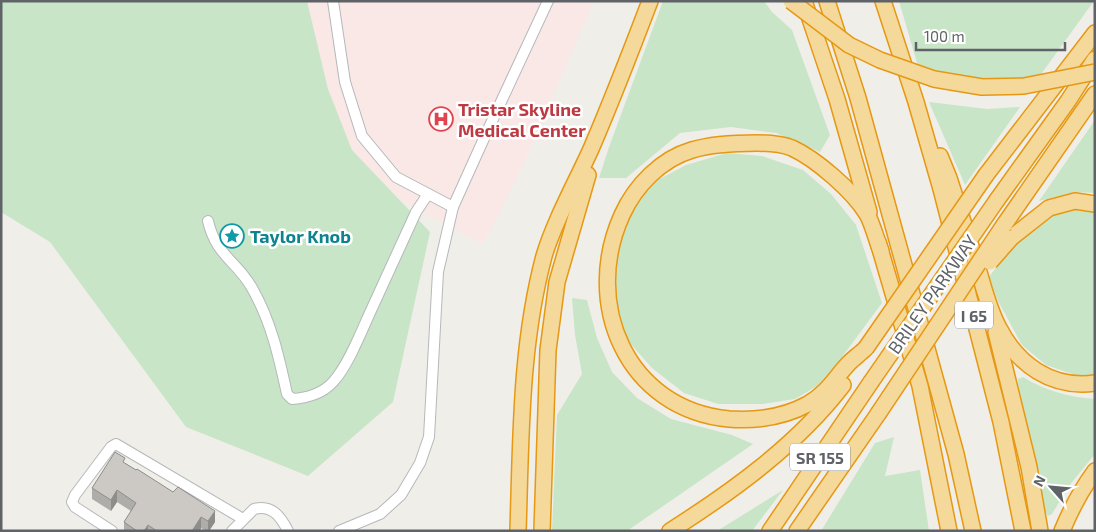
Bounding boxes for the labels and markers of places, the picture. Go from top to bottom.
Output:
place label: Tristar Skyline Medical Center [458,98,586,141]
hospital icon: Tristar Skyline Medical Center [428,106,454,132]
place icon: Taylor Knob [219,223,245,249]
place label: Taylor Knob [250,225,351,247]

